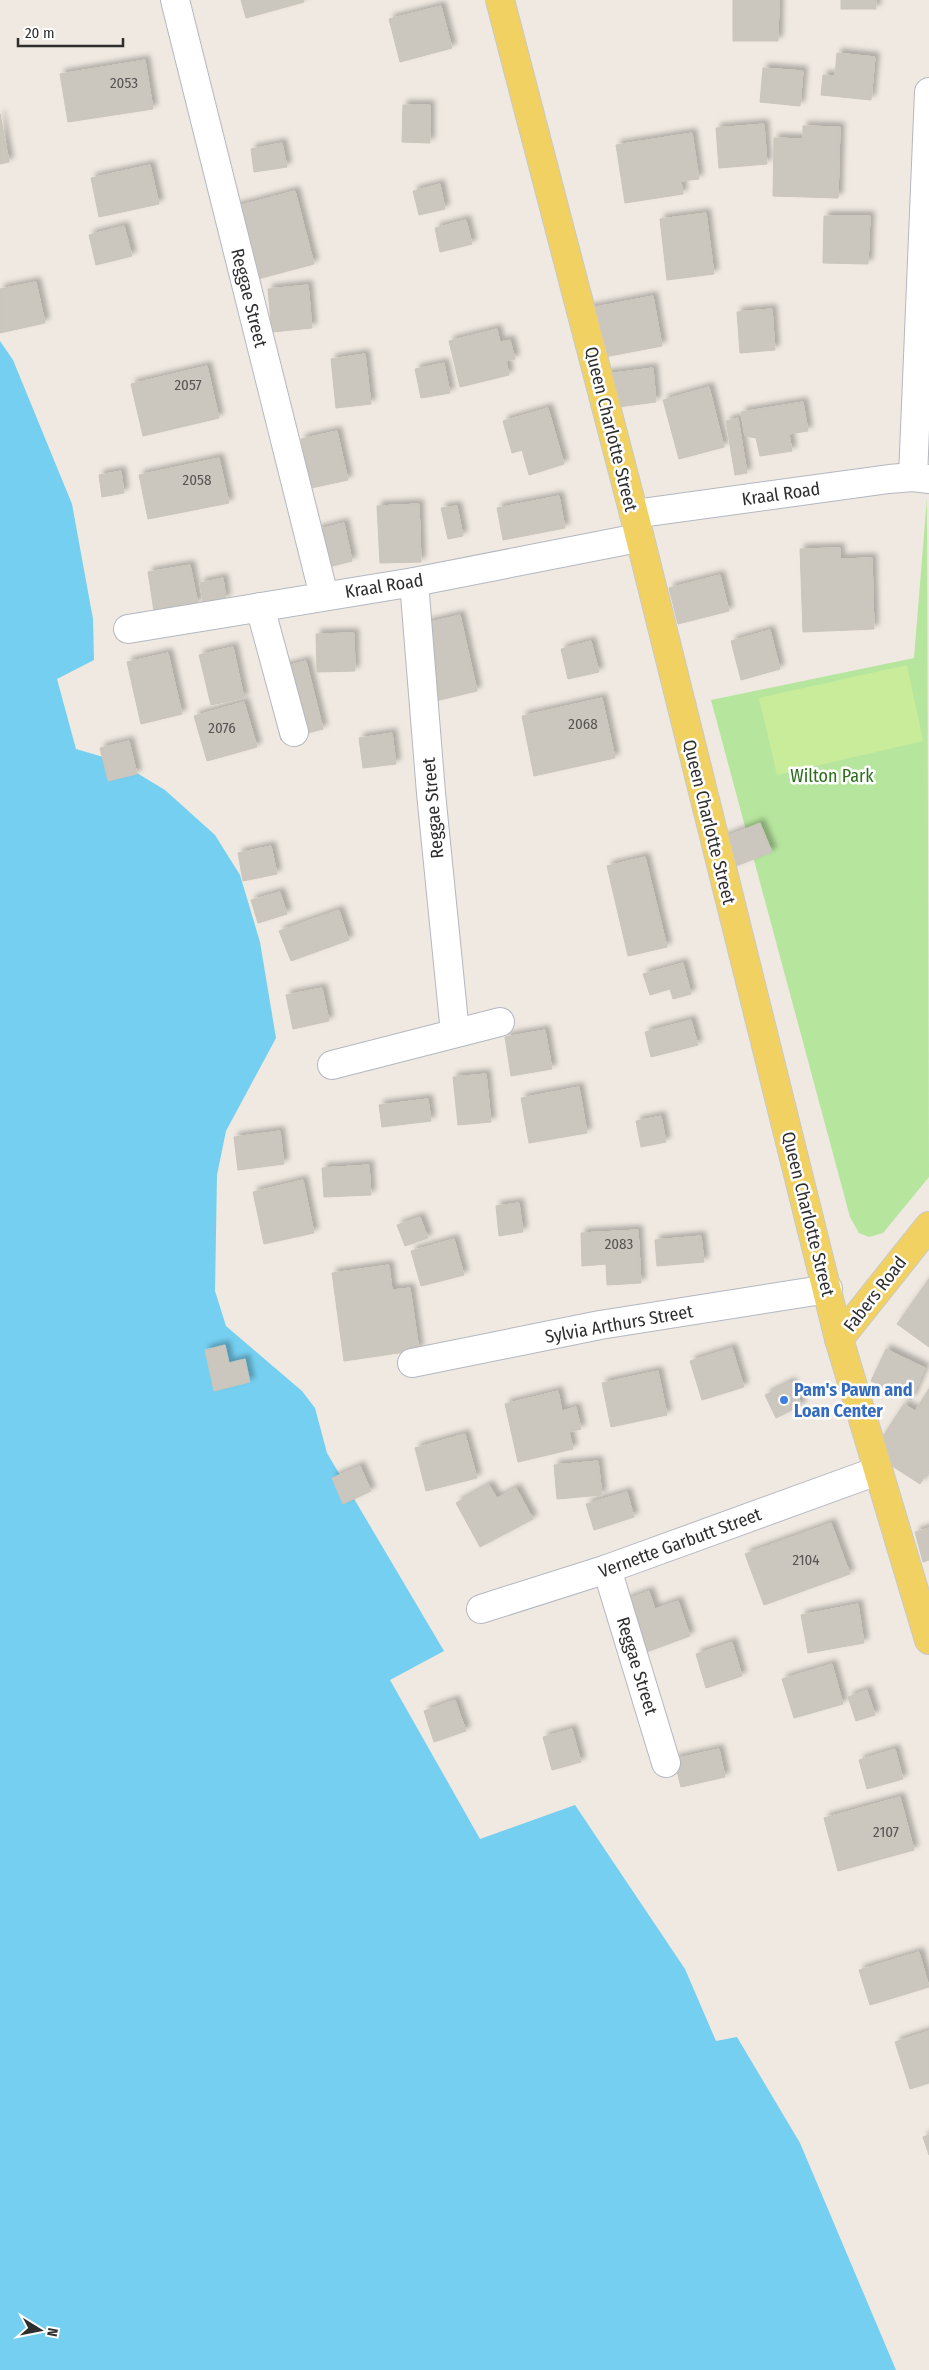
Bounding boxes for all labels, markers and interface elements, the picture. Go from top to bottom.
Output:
scale bar [18,15,122,47]
text: 20 m [25,24,55,42]
house number: 2053 [110,74,138,92]
street label: Reggae Street [226,246,272,350]
street label: Queen Charlotte Street [580,344,642,514]
house number: 2057 [174,376,202,394]
house number: 2058 [183,471,211,489]
street label: Kraal Road [740,478,822,510]
street label: Kraal Road [343,569,425,603]
house number: 2068 [568,715,598,733]
house number: 2076 [208,719,236,737]
street label: Queen Charlotte Street [678,737,740,907]
street label: Reggae Street [418,757,448,859]
park label: Wilton Park [790,765,874,787]
street label: Queen Charlotte Street [777,1129,839,1299]
house number: 2083 [605,1235,634,1253]
street label: Fabers Road [839,1252,911,1336]
street label: Sylvia Arthurs Street [543,1300,695,1348]
place label: Pam's Pawn and Loan Center [794,1379,912,1422]
marker: Pam's Pawn and Loan Center [778,1394,790,1406]
street label: Vernette Garbutt Street [596,1503,764,1583]
house number: 2104 [792,1551,820,1569]
street label: Reggae Street [612,1614,662,1718]
house number: 2107 [873,1823,899,1841]
north arrow [15,2305,65,2355]
text: N [43,2327,61,2338]

